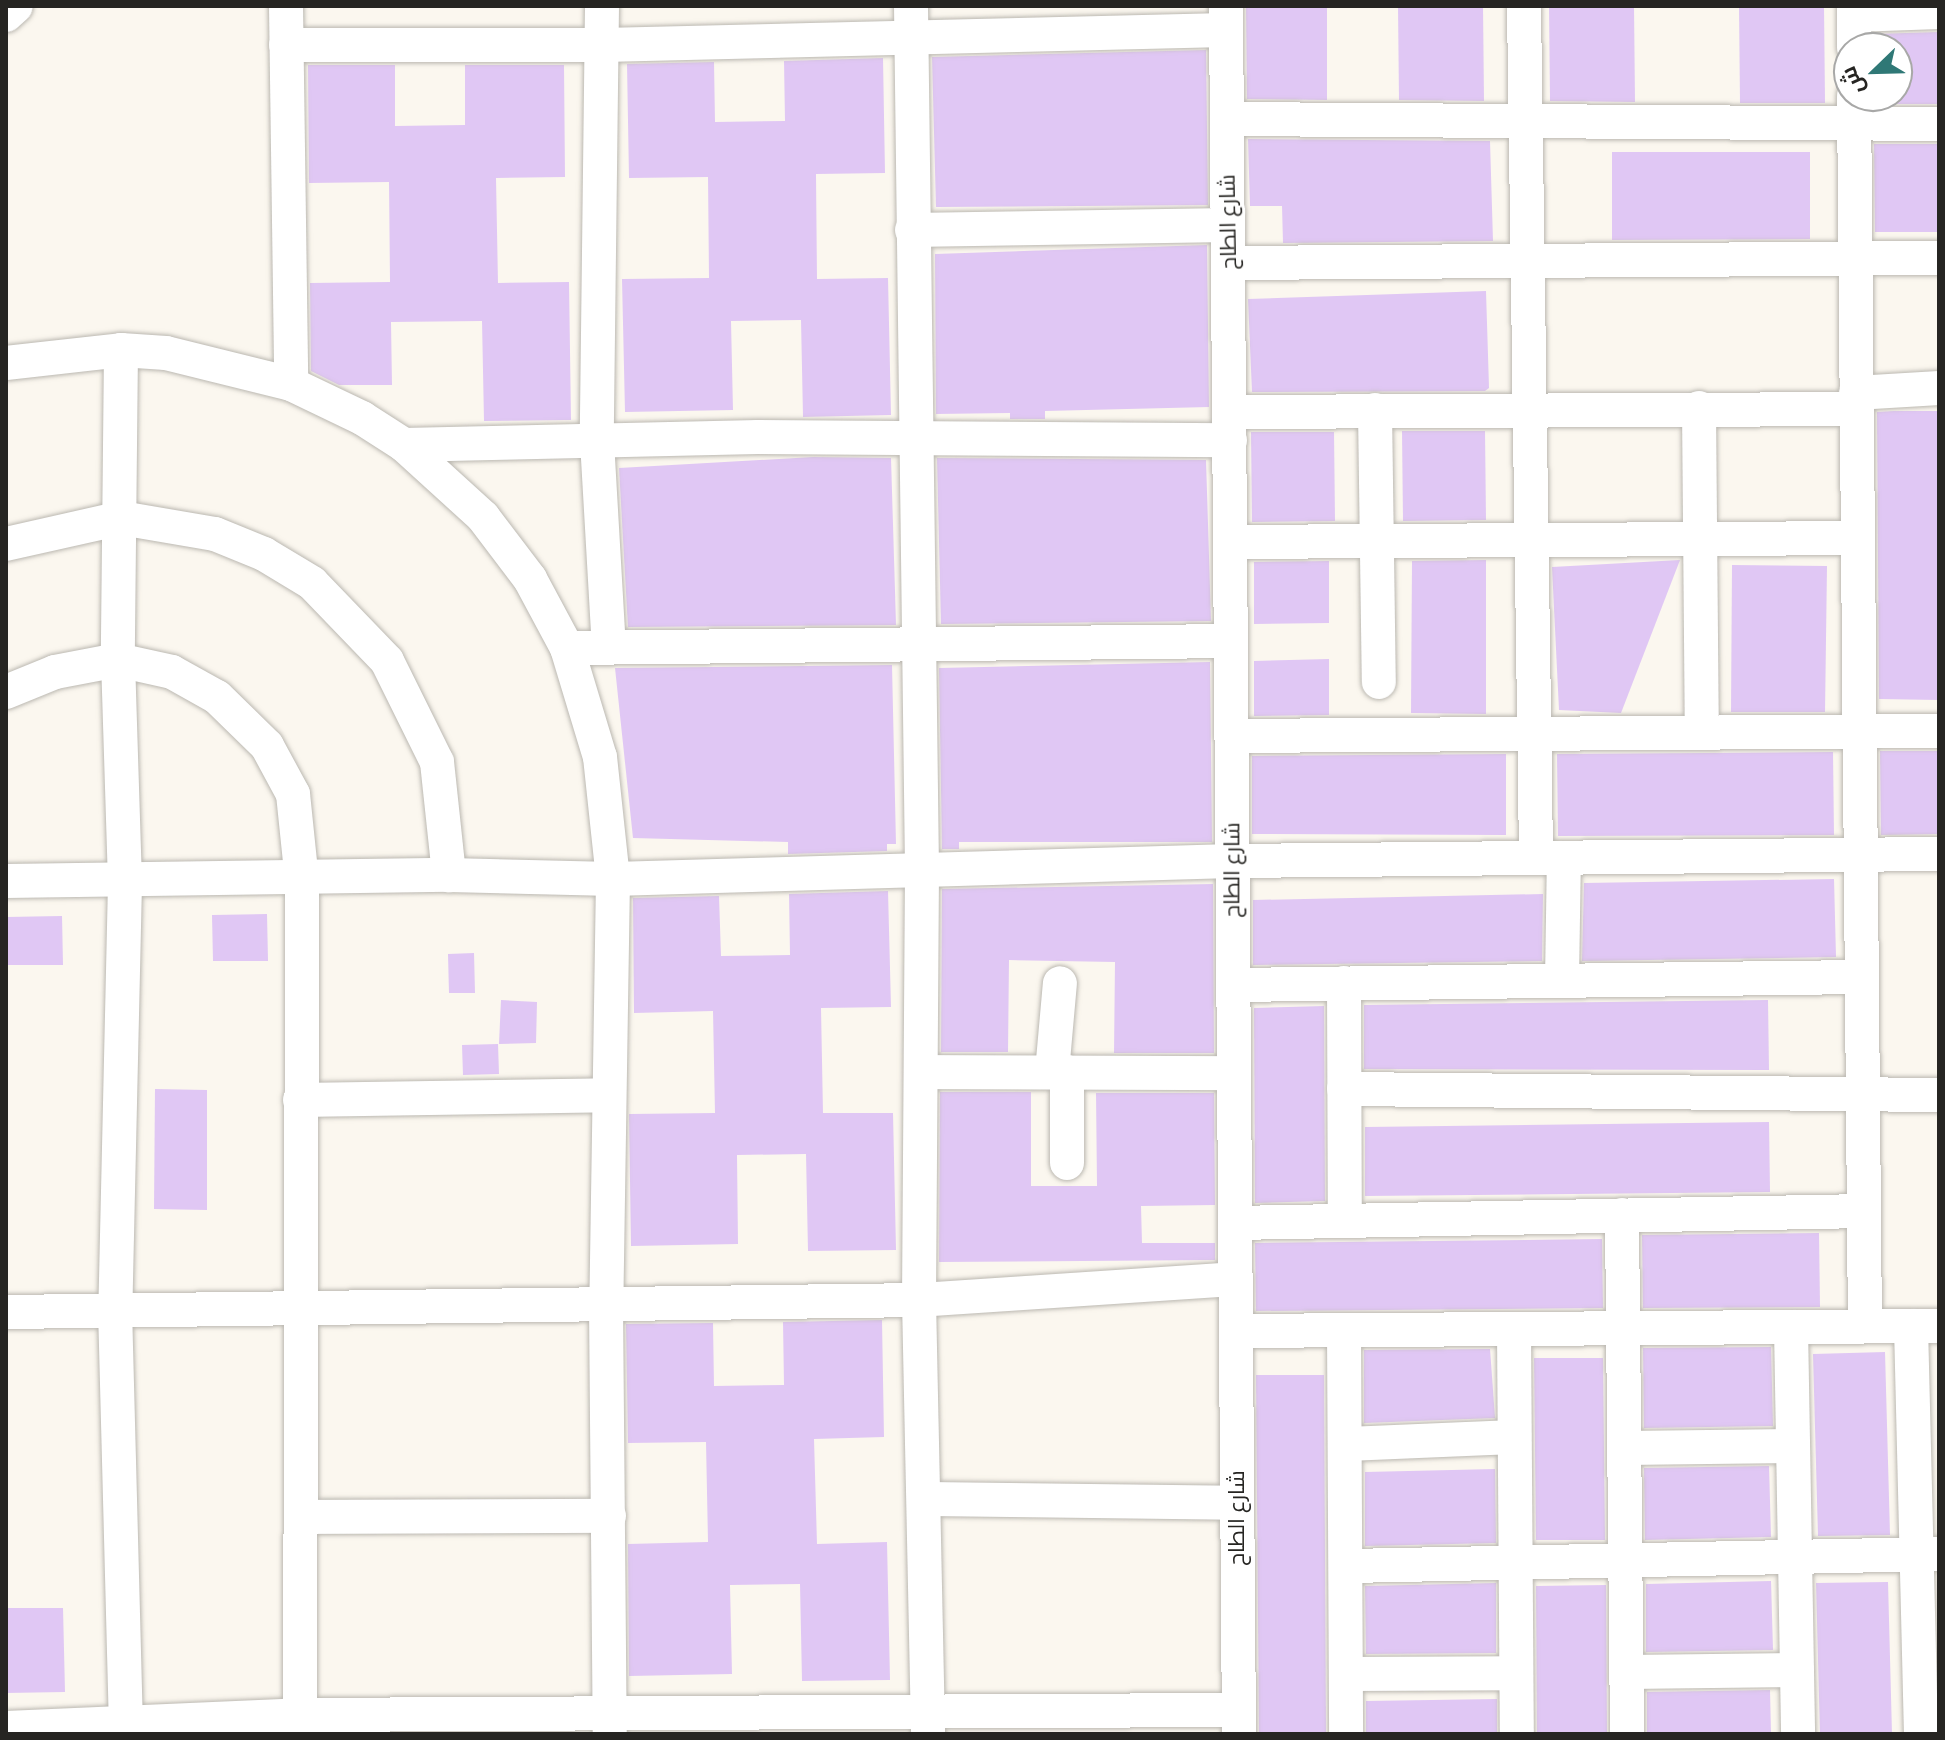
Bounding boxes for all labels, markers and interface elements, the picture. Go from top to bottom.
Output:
north arrow [1833,32,1913,112]
text: ش [1834,63,1870,99]
street label: شارع الطاح [1214,174,1242,270]
street label: شارع الطاح [1219,822,1245,918]
street label: شارع الطاح [1224,1470,1250,1566]

